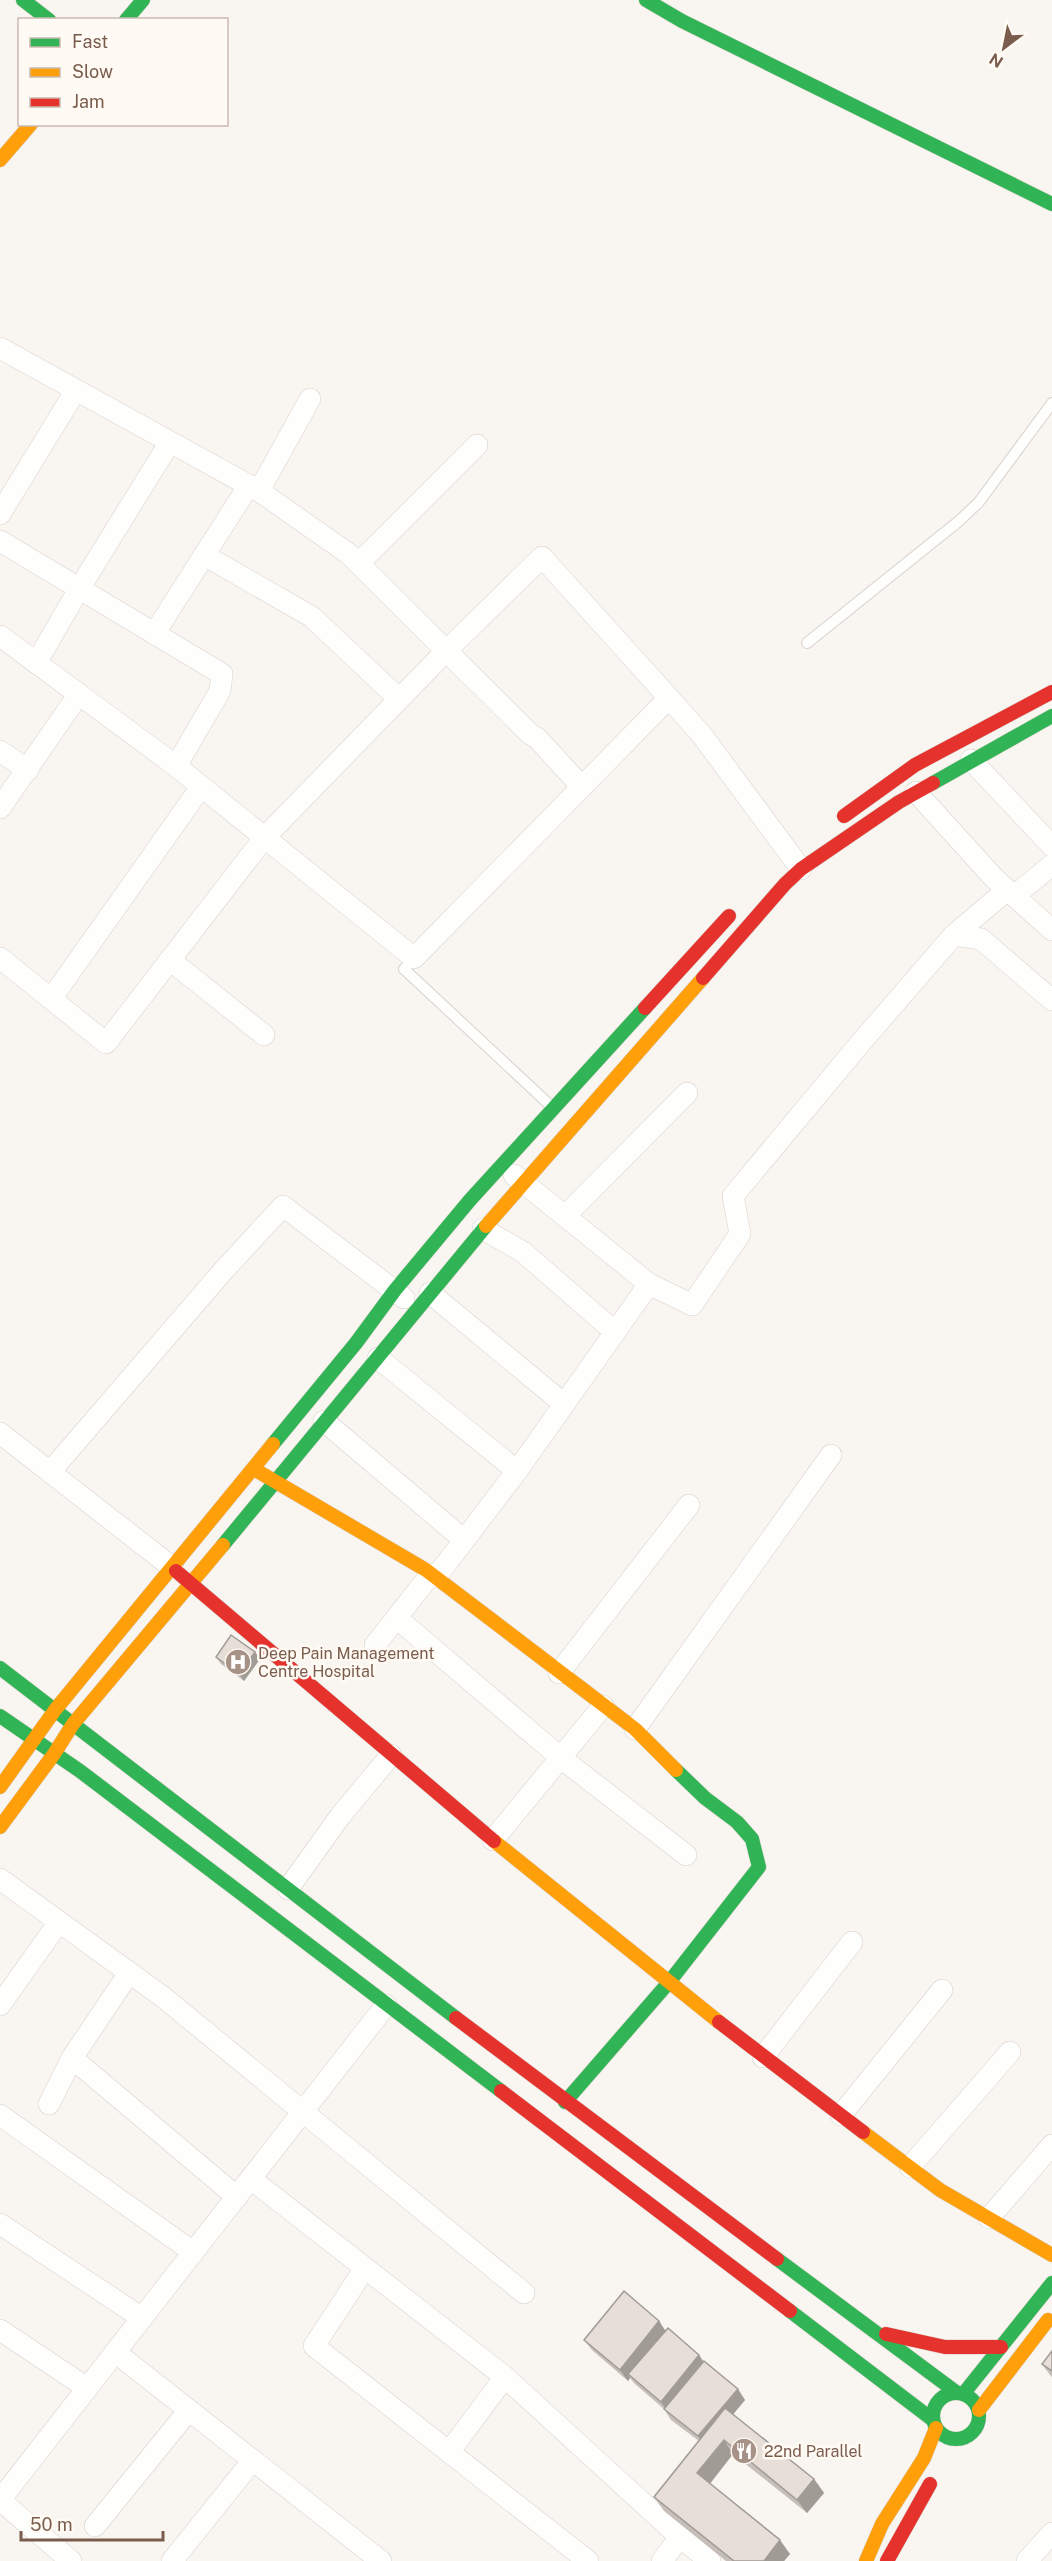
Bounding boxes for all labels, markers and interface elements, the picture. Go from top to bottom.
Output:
legend [18,18,228,126]
north arrow [974,18,1034,78]
text: Fast [72,31,108,52]
text: N [986,49,1007,72]
text: Slow [72,61,113,82]
text: Jam [72,91,105,112]
place label: Deep Pain Management Centre Hospital [258,1644,434,1681]
hospital icon: Deep Pain Management Centre Hospital [223,1647,253,1677]
restaurant icon: 22nd Parallel [729,2436,759,2466]
place label: 22nd Parallel [764,2442,863,2461]
scale bar [21,2504,164,2542]
text: 50 m [30,2514,73,2535]

